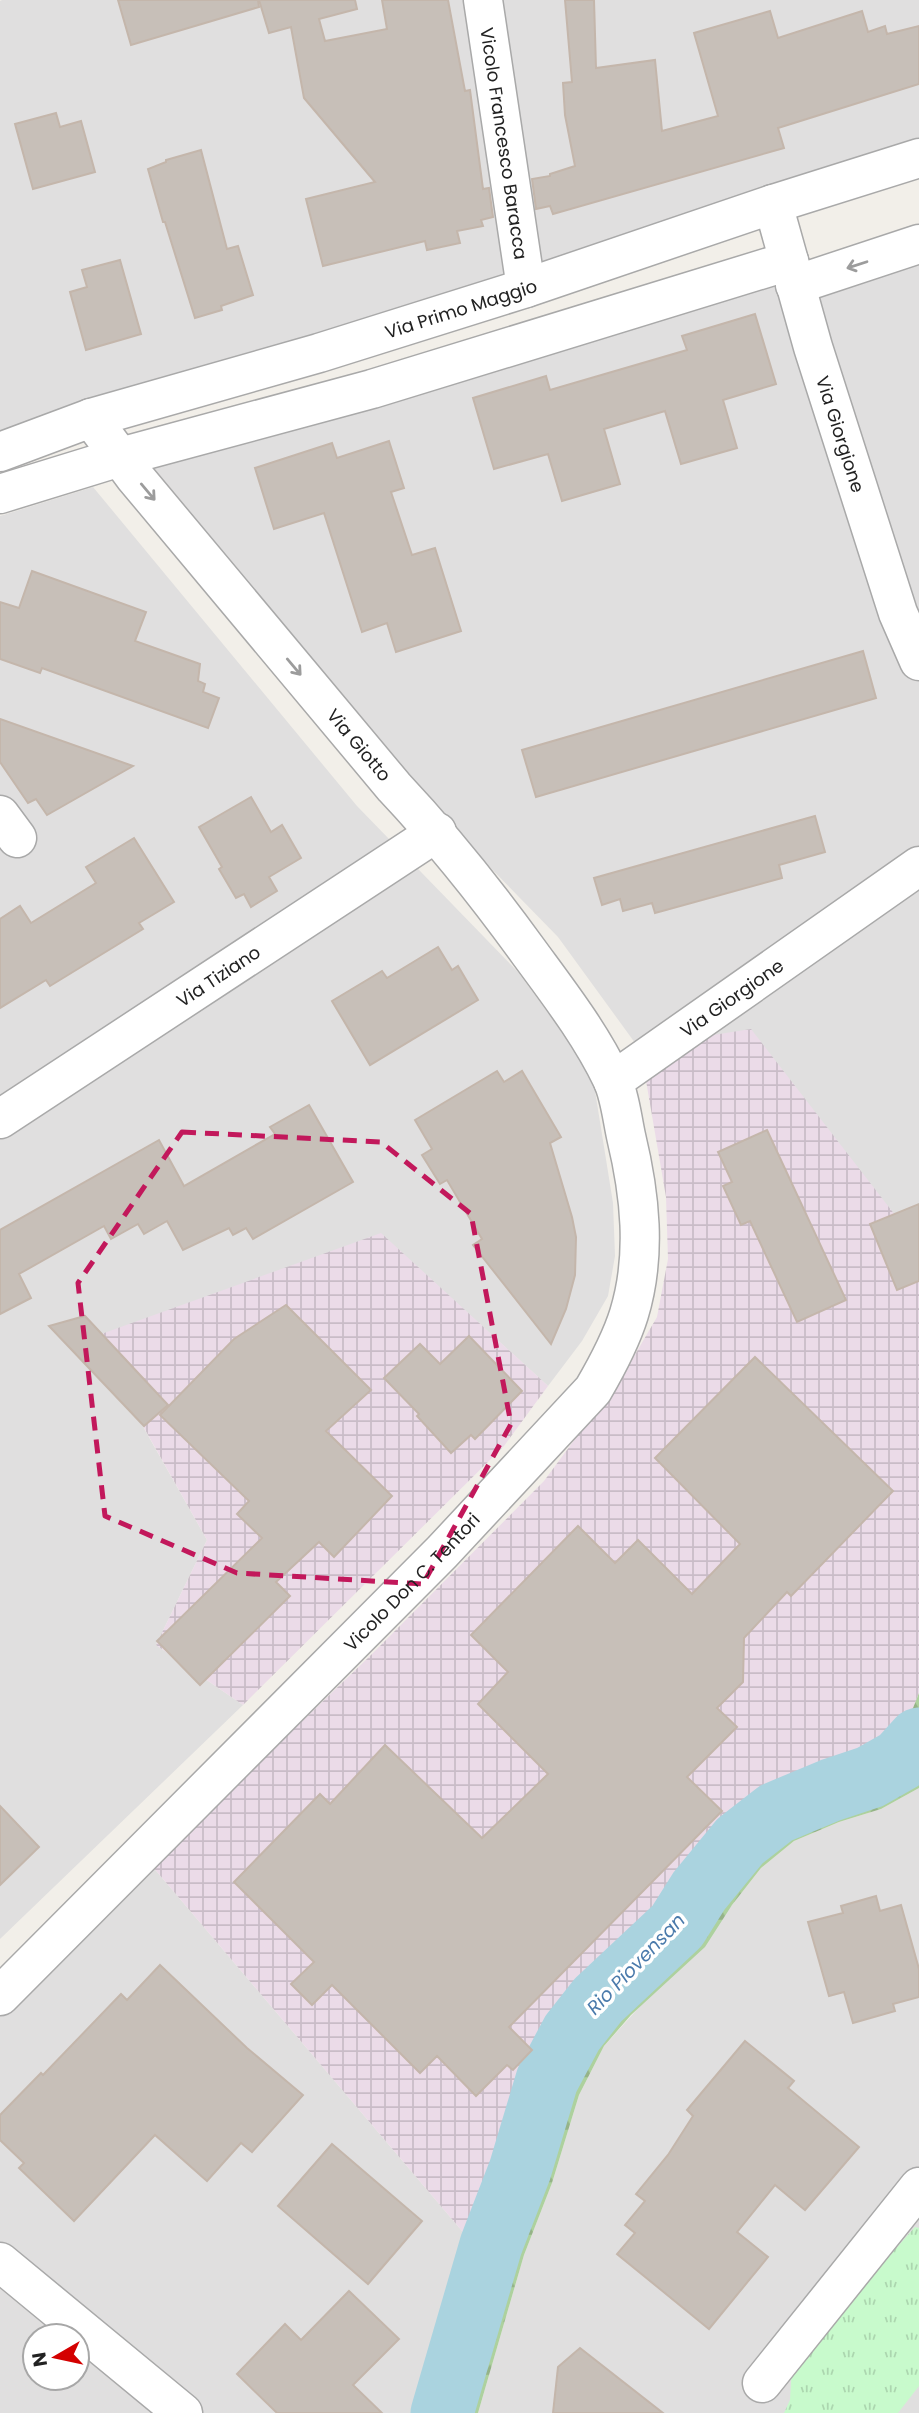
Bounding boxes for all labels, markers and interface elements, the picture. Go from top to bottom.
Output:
street label: Vicolo Francesco Baracca [475,26,534,261]
one-way arrow [847,259,869,272]
street label: Via Primo Maggio [382,273,540,344]
street label: Via Giorgione [811,373,871,496]
one-way arrow [140,483,156,501]
one-way arrow [286,657,301,675]
street label: Via Giotto [321,703,397,787]
street label: Via Tiziano [171,939,265,1012]
street label: Via Giorgione [675,953,788,1043]
street label: Vicolo Don C. Tentori [338,1507,485,1656]
water label: Rio Piovensan [581,1907,691,2021]
north arrow [21,2322,91,2392]
text: N [25,2350,54,2369]

